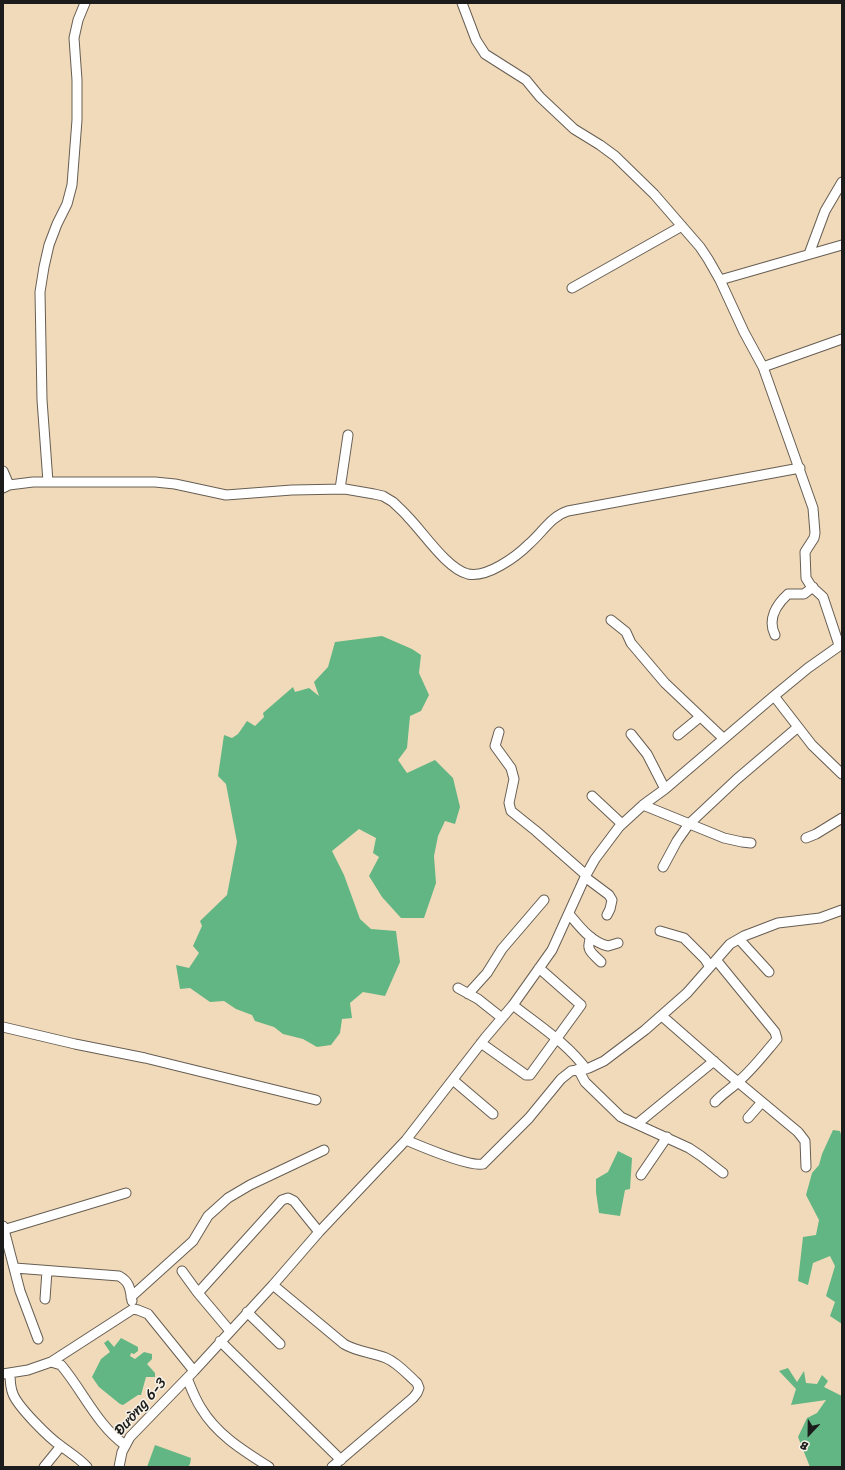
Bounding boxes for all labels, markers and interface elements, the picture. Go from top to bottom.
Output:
street label: Đường 6-3 [111,1375,171,1439]
north arrow [789,1414,829,1454]
text: B [798,1435,811,1456]

